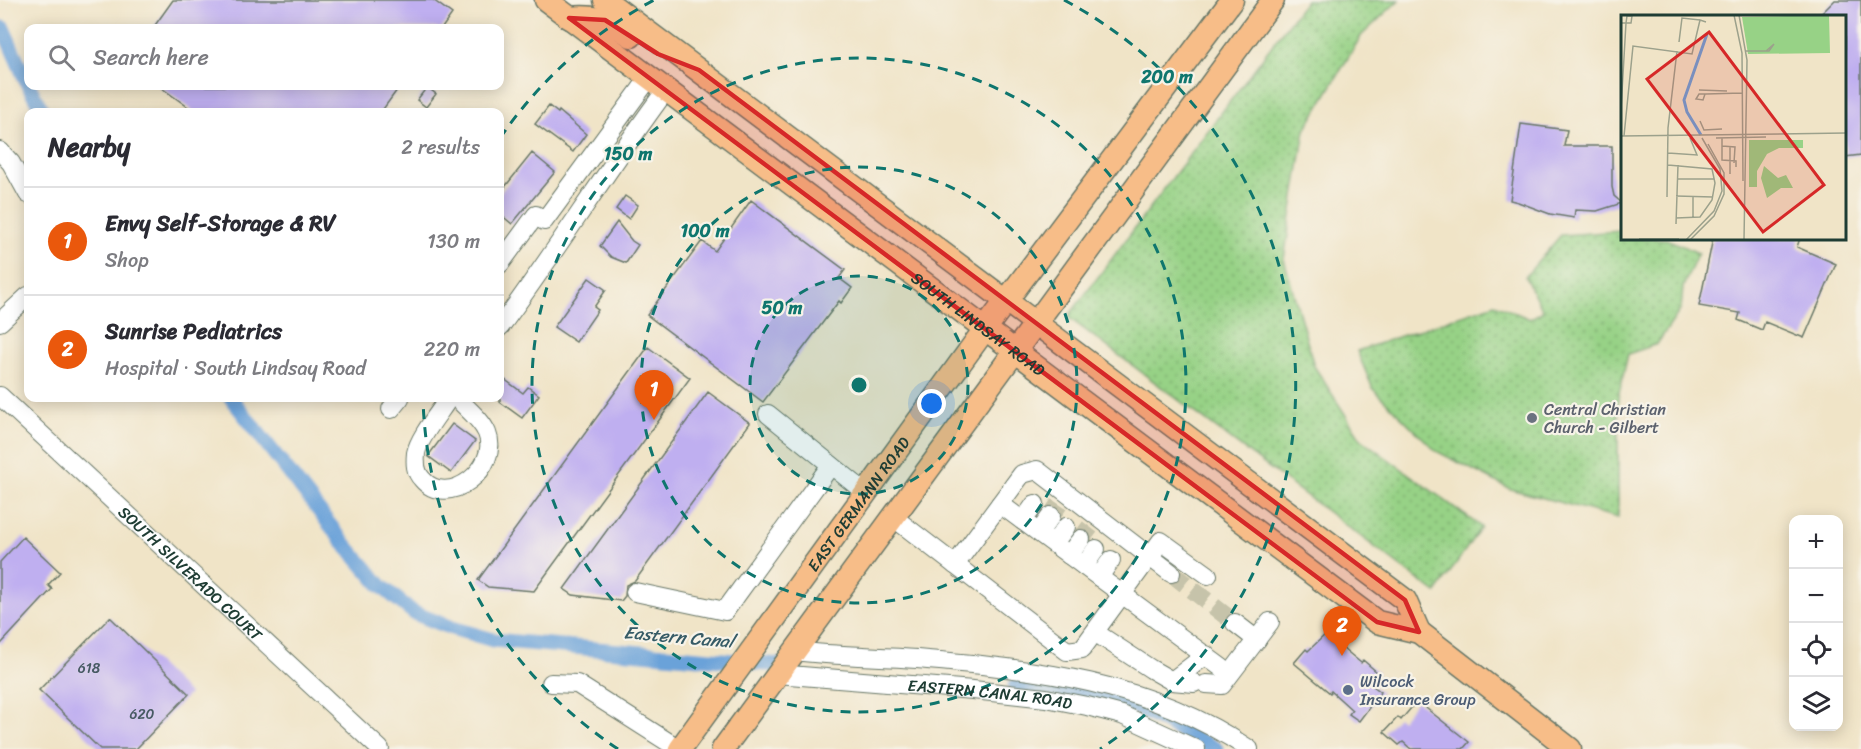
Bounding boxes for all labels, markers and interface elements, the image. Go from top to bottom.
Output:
inset map [1621,15,1846,240]
search box [24,24,504,90]
text: Search here [93,38,209,77]
icon: search [45,41,78,74]
text: 200 m [1140,61,1193,93]
text: Nearby [48,124,130,170]
text: 2 results [401,130,480,165]
text: 150 m [604,138,652,170]
text: Envy Self-Storage & RV [105,204,336,243]
text: 100 m [681,215,730,247]
text: 1 [63,224,72,259]
text: 130 m [427,224,480,259]
text: Shop [105,243,149,278]
street label: SOUTH LINDSAY ROAD [905,264,1052,384]
text: 50 m [762,292,803,324]
text: Sunrise Pediatrics [105,312,282,351]
text: 2 [62,332,73,367]
text: 220 m [424,332,480,367]
text: Hospital · South Lindsay Road [105,351,366,386]
pin: 1 [634,370,674,420]
centre of rings [849,375,869,395]
your location [917,389,946,418]
place label: Central Christian Church - Gilbert [1544,395,1666,442]
marker: Central Christian Church - Gilbert [1525,411,1539,425]
street label: EAST GERMANN ROAD [799,430,917,578]
street label: SOUTH SILVERADO COURT [112,498,271,649]
map controls [1789,515,1843,731]
button: + [1789,515,1843,569]
button: − [1789,569,1843,623]
pin: 2 [1322,606,1362,656]
water label: Eastern Canal [623,616,739,658]
button: locate [1789,623,1843,677]
house number: 618 [78,656,101,681]
place label: Wilcock Insurance Group [1359,667,1476,714]
street label: EASTERN CANAL ROAD [907,670,1075,717]
button: layers [1789,677,1843,731]
marker: Wilcock Insurance Group [1341,683,1355,697]
house number: 620 [130,702,155,727]

